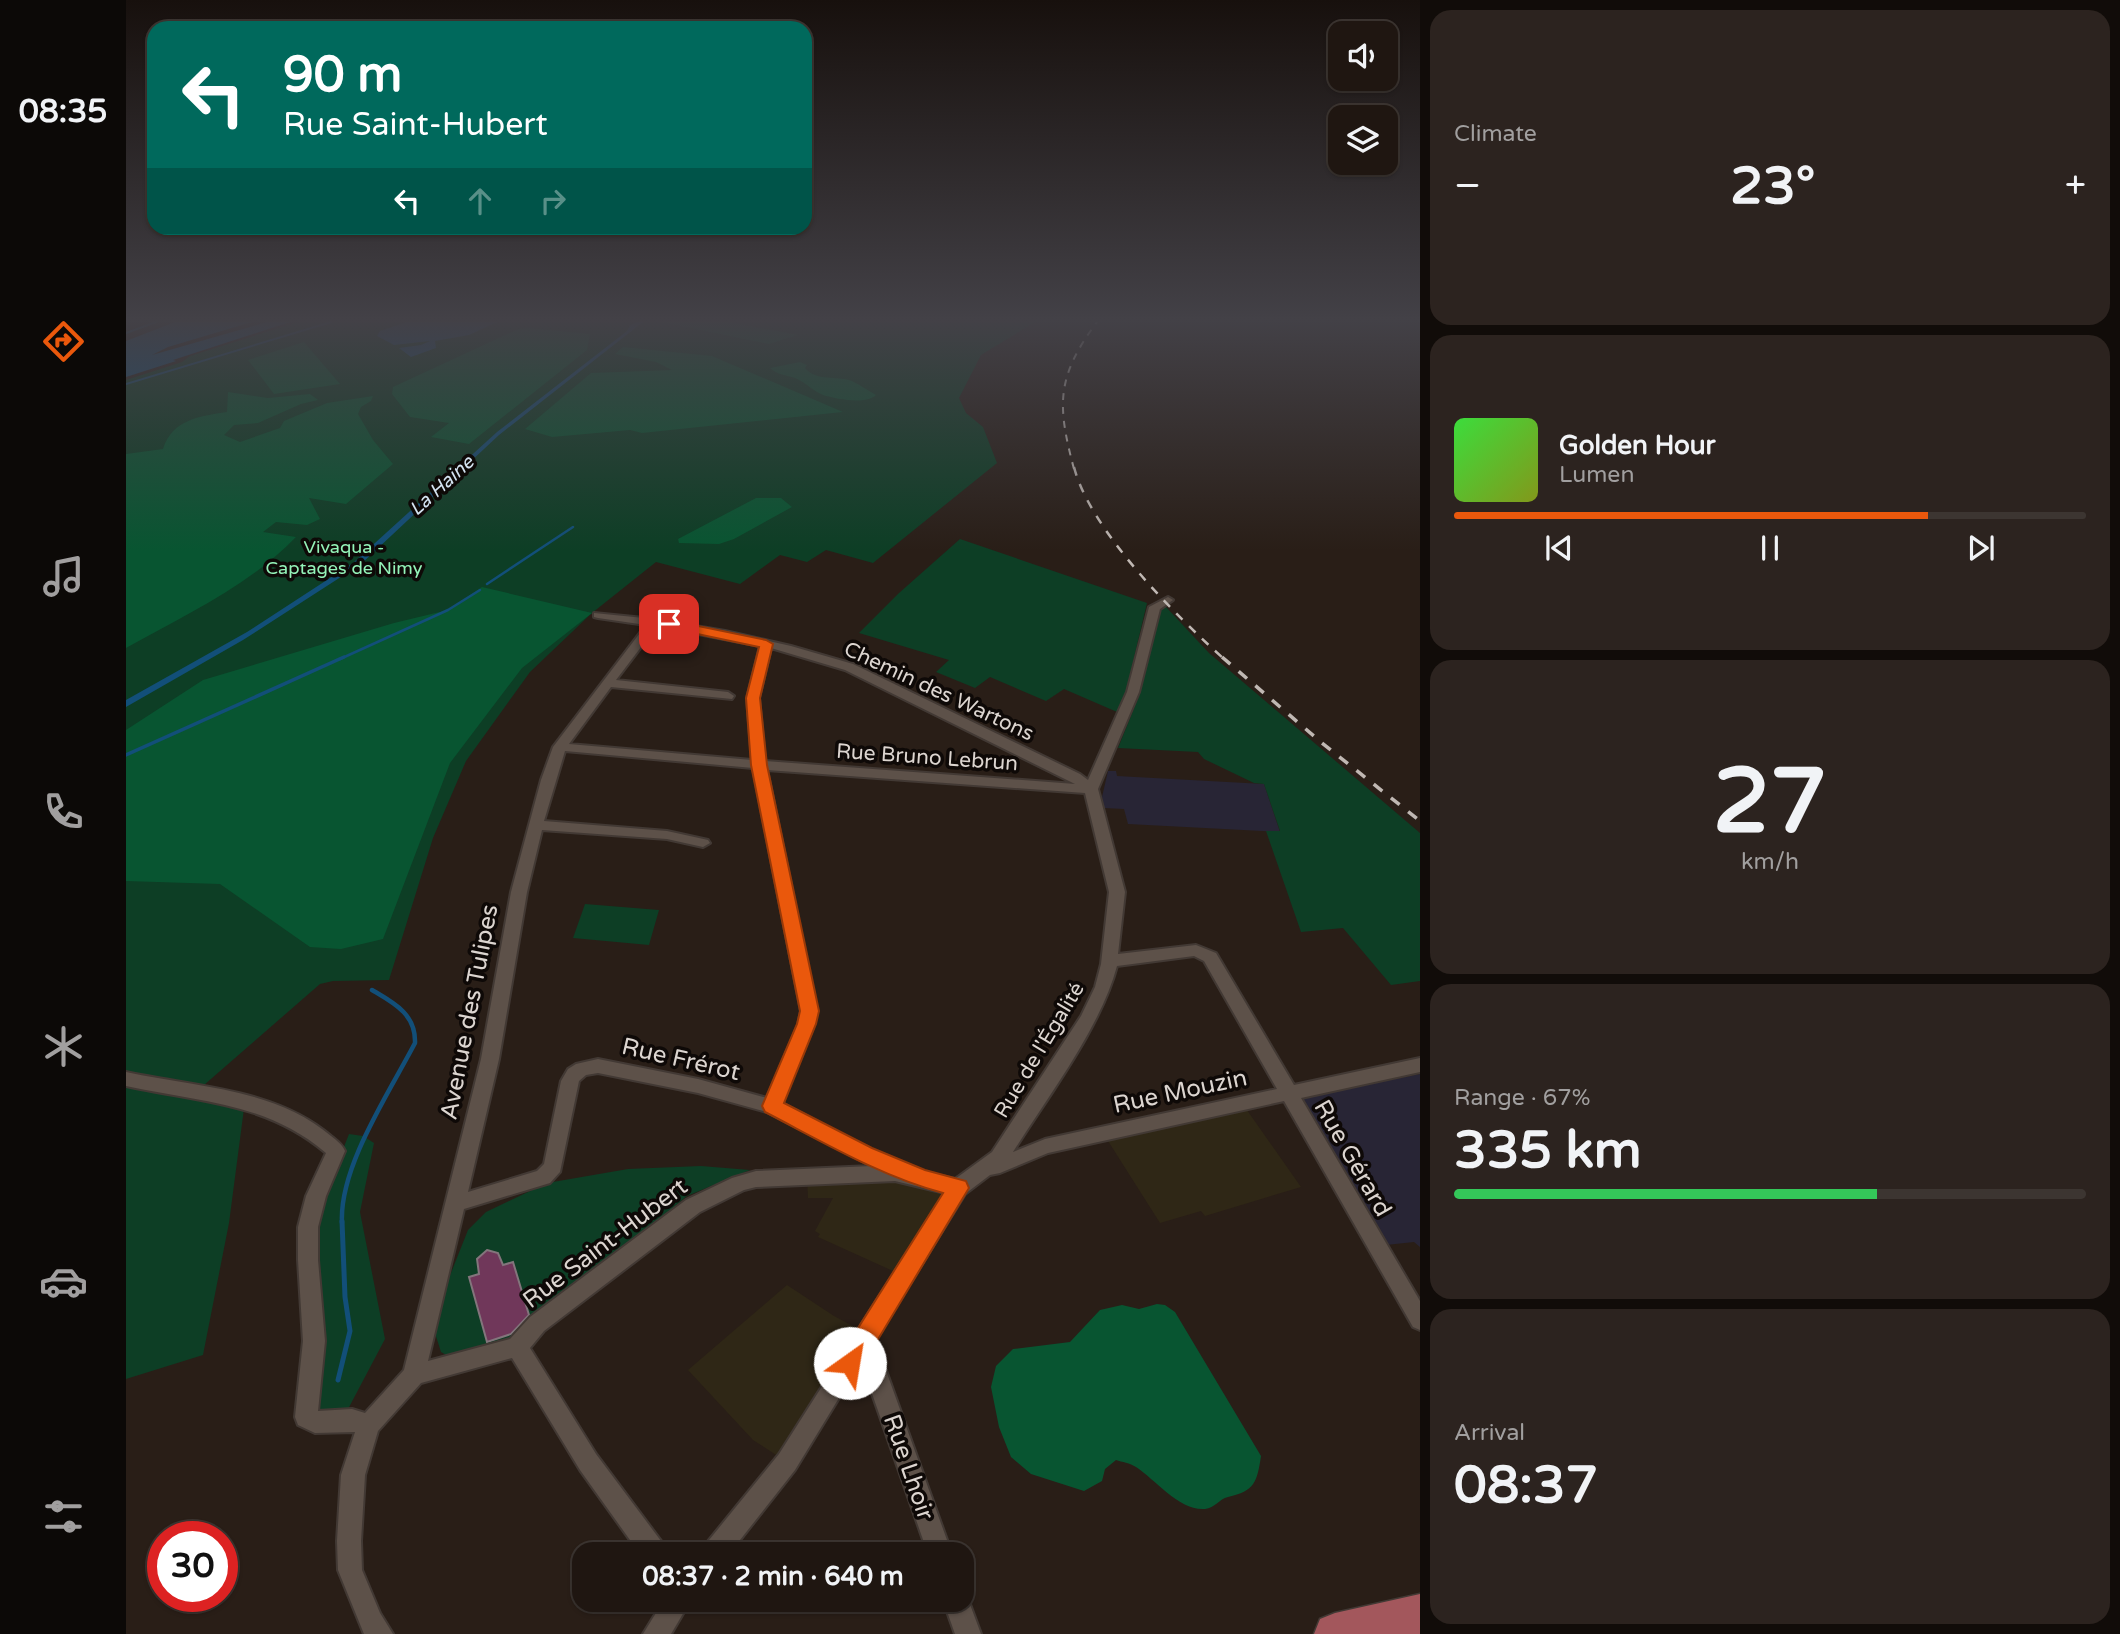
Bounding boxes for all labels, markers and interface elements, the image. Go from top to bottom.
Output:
map controls [1328,21,1398,175]
button: sound [1328,21,1398,91]
text: 90 m [283,46,402,105]
icon: left [168,49,259,140]
text: 08:35 [19,93,107,131]
button: layers [1328,105,1398,175]
text: Rue Saint-Hubert [283,106,548,144]
text: Climate [1454,120,1537,148]
text: 23° [1730,155,1815,218]
text: − [1454,163,1481,209]
text: + [2065,163,2086,209]
icon: left [388,182,426,220]
icon: ahead [461,182,499,220]
icon: right [534,182,572,220]
icon: directions [39,317,88,366]
text: Golden Hour [1559,430,1716,461]
water label: La Haine [405,450,479,520]
text: Lumen [1559,461,1634,489]
icon: previous [1540,529,1578,567]
icon: pause [1751,529,1789,567]
icon: next [1962,529,2000,567]
park label: Vivaqua - Captages de Nimy [266,536,423,579]
icon: music [39,552,88,601]
pin [639,594,699,654]
icon: arrive [650,605,688,643]
street label: Chemin des Wartons [840,636,1038,746]
street label: Rue Bruno Lebrun [835,739,1019,776]
text: 27 [1713,747,1827,857]
icon: phone [39,787,88,836]
text: km/h [1741,848,1799,876]
street label: Avenue des Tulipes [434,902,505,1122]
street label: Rue de l'Égalité [989,978,1090,1123]
icon: climate [39,1022,88,1071]
street label: Rue Frérot [619,1032,743,1087]
street label: Rue Mouzin [1111,1063,1250,1120]
text: Range · 67% [1454,1084,1590,1112]
street label: Rue Gérard [1308,1095,1398,1222]
text: 335 km [1454,1119,1642,1182]
street label: Rue Saint-Hubert [517,1172,693,1315]
icon: car [39,1257,88,1306]
position arrow [813,1326,887,1400]
street label: Rue Lhoir [877,1411,940,1525]
text: Arrival [1454,1419,1525,1447]
text: 08:37 [1454,1454,1598,1517]
icon: filters [39,1492,88,1541]
speed limit sign: 30 [147,1521,238,1612]
text: 08:37 · 2 min · 640 m [642,1561,904,1592]

